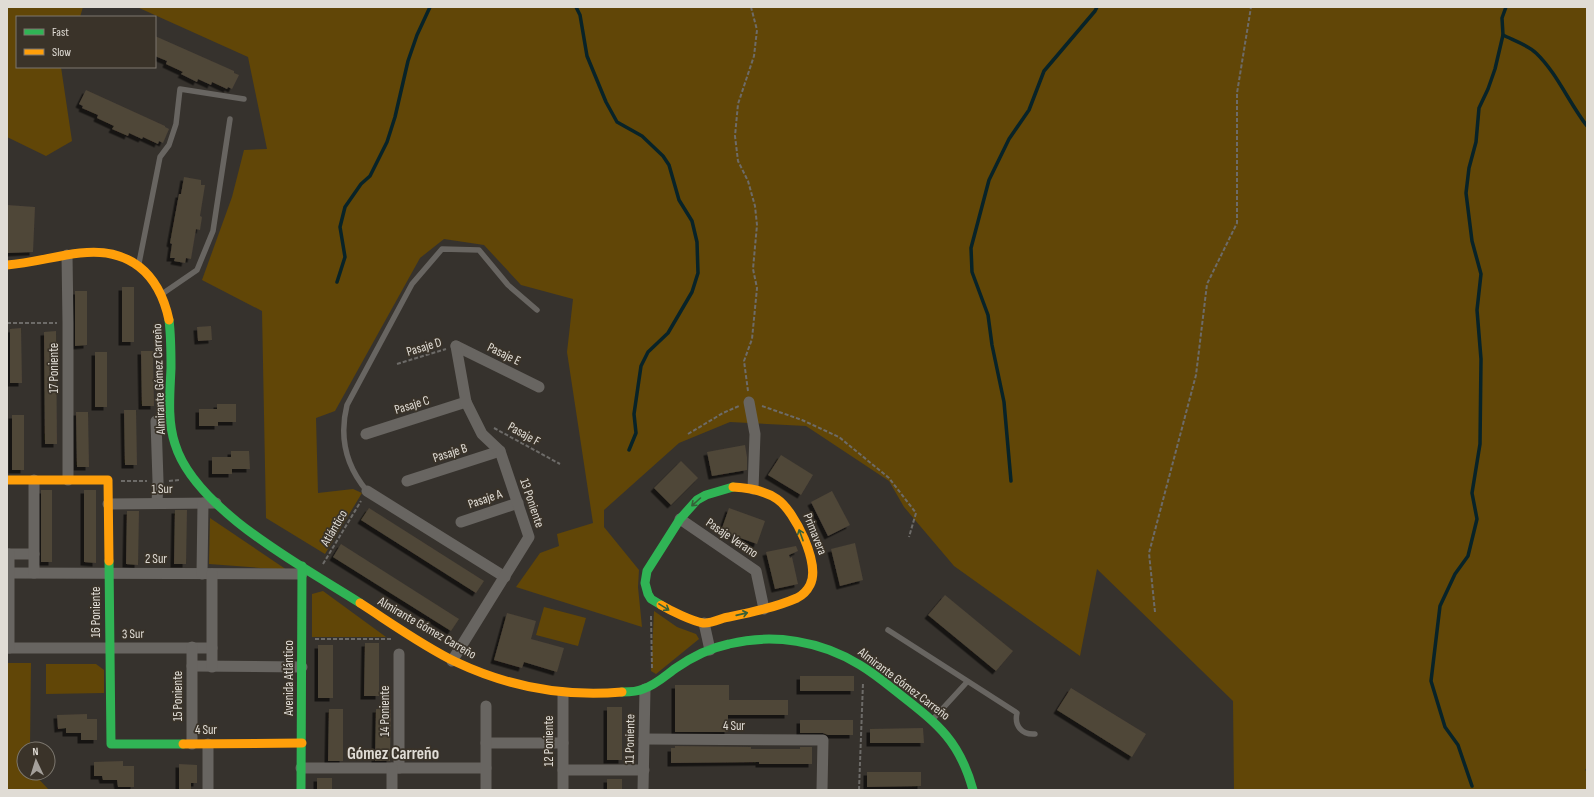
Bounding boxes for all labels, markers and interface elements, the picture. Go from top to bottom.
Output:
legend [16,16,156,68]
text: Fast [52,25,69,40]
text: Slow [52,45,71,60]
street label: Almirante Gómez Carreño [149,323,169,436]
street label: Pasaje D [404,334,444,360]
street label: Pasaje E [485,339,523,369]
street label: 17 Poniente [46,343,62,393]
street label: Pasaje C [393,392,431,418]
street label: Pasaje F [505,419,543,449]
street label: Pasaje B [431,440,469,466]
street label: 13 Poniente [516,476,548,530]
street label: 1 Sur [151,481,173,497]
street label: Pasaje A [466,486,505,512]
one-way arrow [691,498,702,507]
street label: Atlántico [316,507,351,550]
street label: Primavera [799,511,831,557]
street label: Pasaje Verano [703,515,761,561]
one-way arrow [796,529,804,541]
street label: 2 Sur [145,551,167,567]
street label: 16 Poniente [88,586,104,638]
street label: Almirante Gómez Carreño [374,593,479,663]
one-way arrow [658,603,669,611]
one-way arrow [735,609,748,617]
street label: 3 Sur [122,626,145,642]
street label: Avenida Atlántico [281,640,297,717]
street label: Almirante Gómez Carreño [854,644,953,724]
street label: 15 Poniente [170,671,186,721]
street label: 14 Poniente [377,686,393,736]
street label: 11 Poniente [622,714,638,764]
street label: 12 Poniente [541,716,557,766]
street label: 4 Sur [723,718,745,734]
street label: 4 Sur [195,722,217,738]
north arrow [16,741,56,781]
district label: Gómez Carreño [347,744,439,764]
text: N [32,745,39,758]

